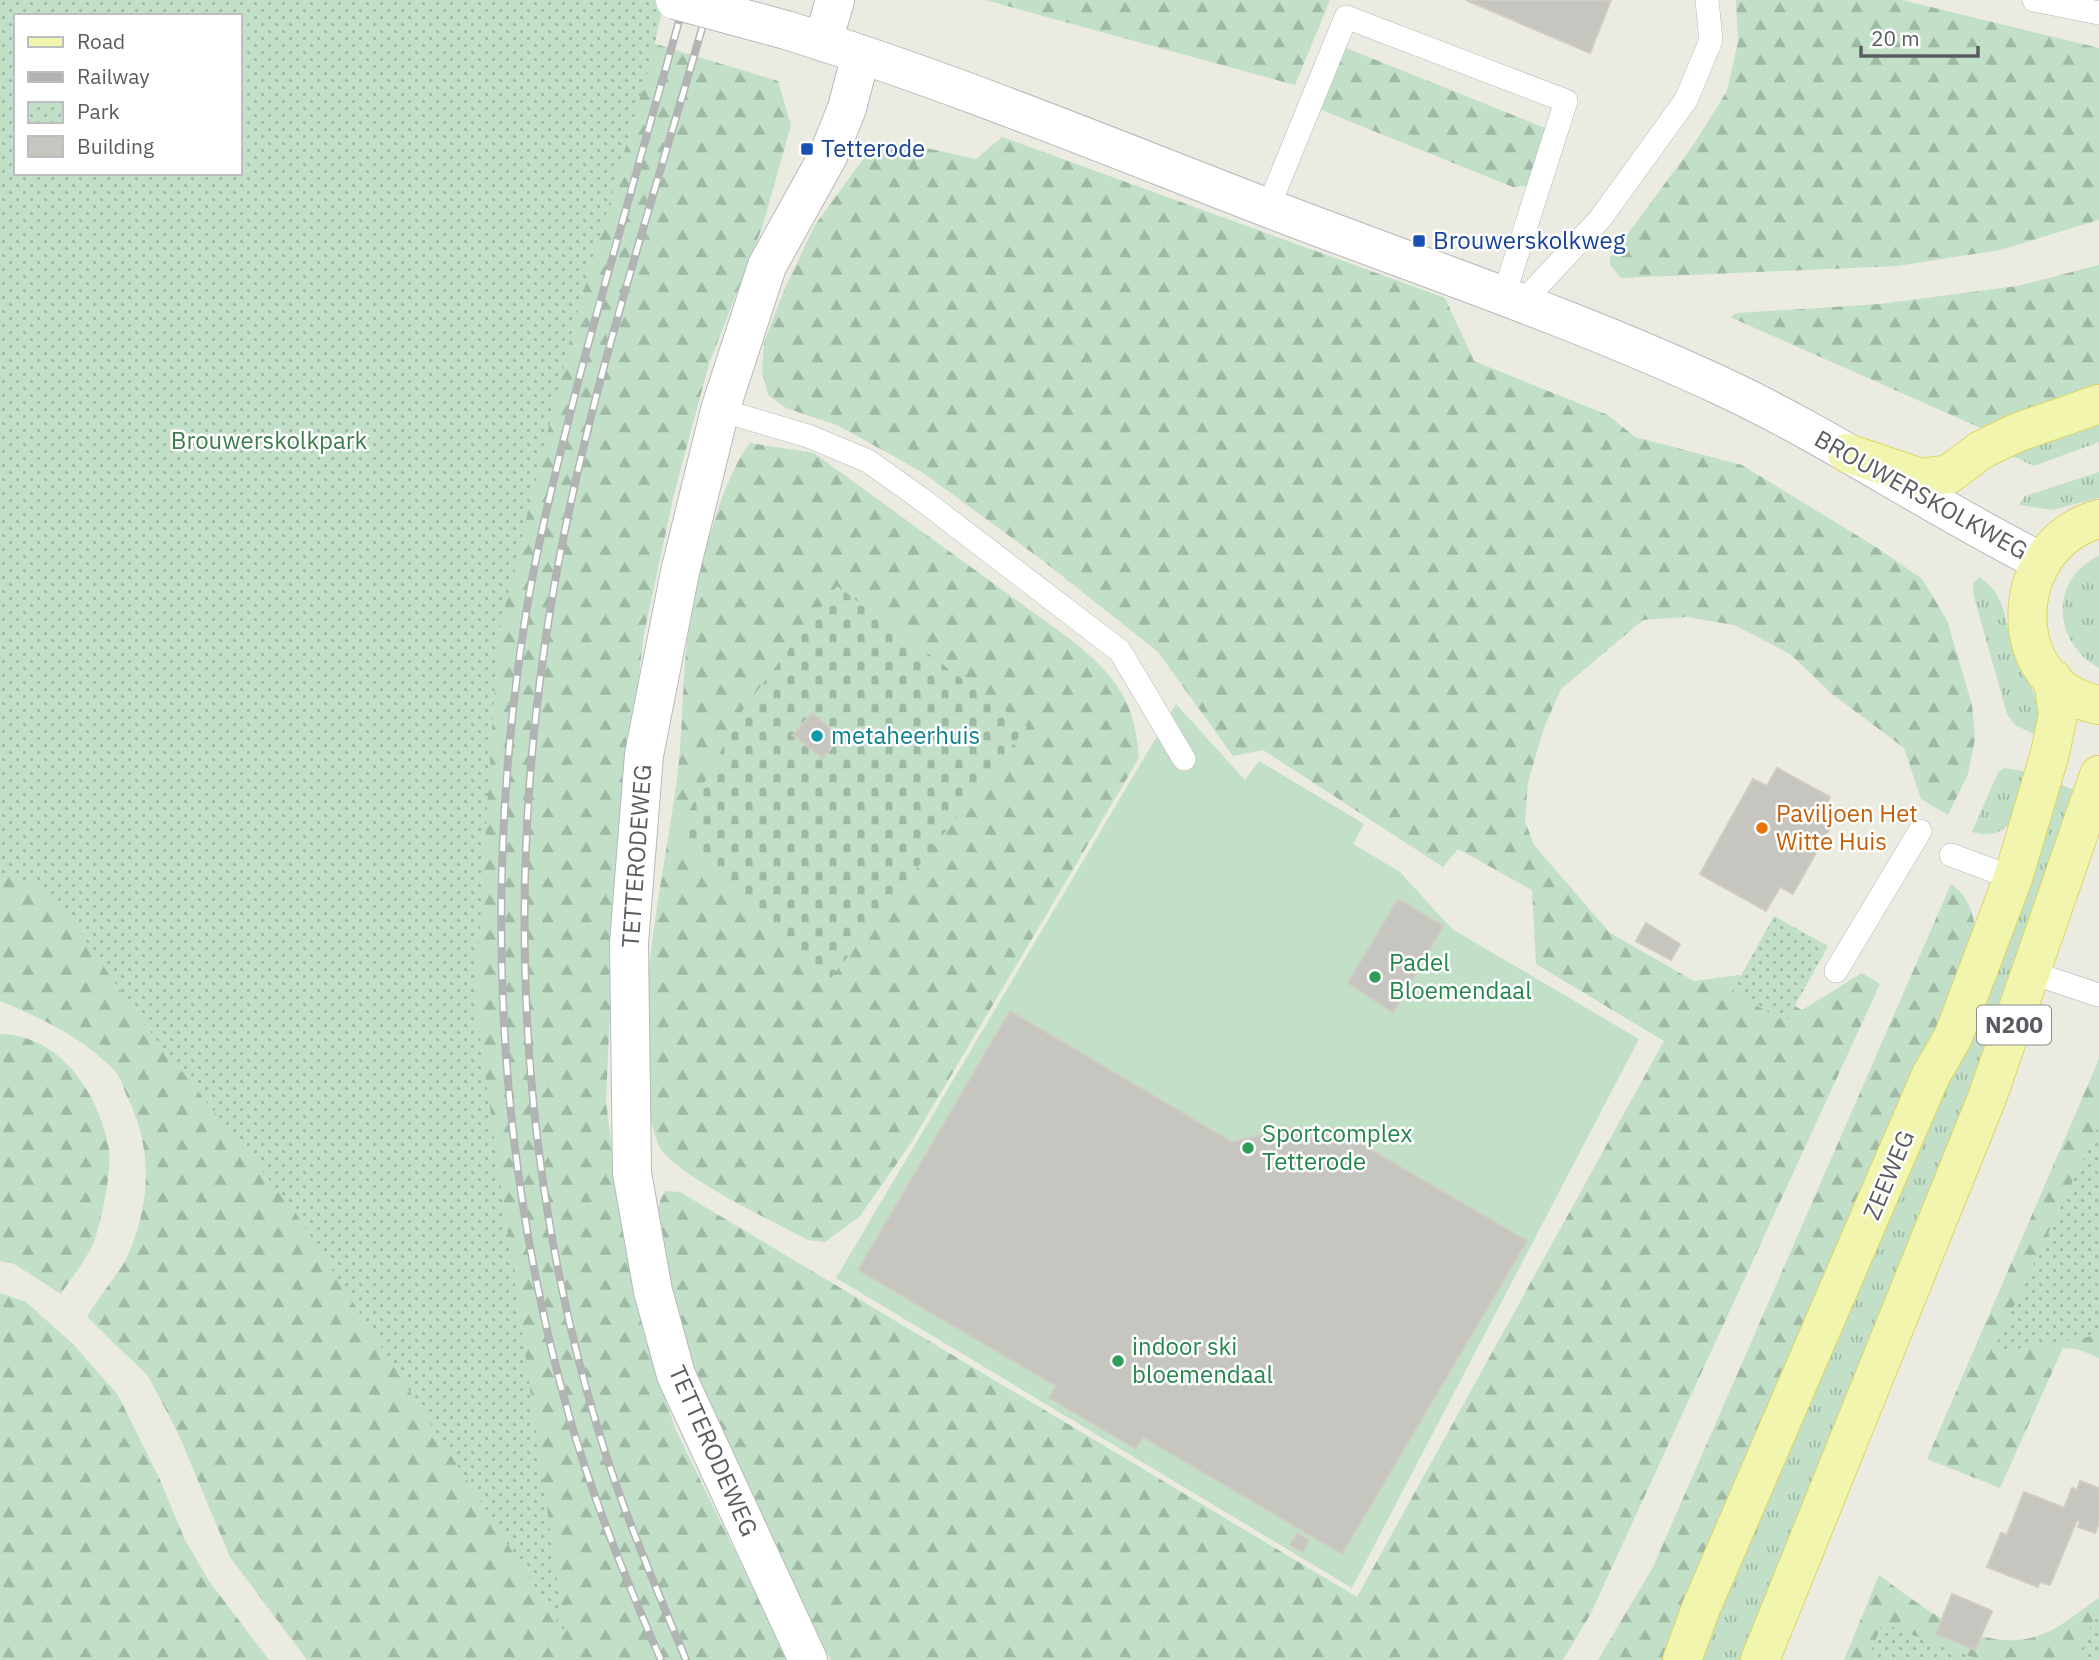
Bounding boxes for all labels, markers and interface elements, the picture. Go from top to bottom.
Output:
legend [14,14,242,175]
scale bar [1861,14,1978,58]
text: 20 m [1871,24,1920,52]
text: Road [77,27,125,55]
text: Railway [77,62,150,90]
text: Park [77,97,120,125]
text: Building [77,132,154,160]
place label: Tetterode [821,132,925,164]
marker: Tetterode [799,141,815,157]
place label: Brouwerskolkweg [1433,224,1626,256]
marker: Brouwerskolkweg [1411,233,1427,249]
street label: BROUWERSKOLKWEG [1809,422,2034,566]
park label: Brouwerskolkpark [171,424,368,456]
place label: metaheerhuis [831,719,980,751]
marker: metaheerhuis [809,728,825,744]
street label: TETTERODEWEG [614,763,658,949]
place label: Paviljoen Het Witte Huis [1776,797,1918,857]
marker: Paviljoen Het Witte Huis [1754,820,1770,836]
place label: Padel Bloemendaal [1389,946,1532,1006]
marker: Padel Bloemendaal [1367,969,1383,985]
road number: N200 [1977,1006,2051,1044]
place label: Sportcomplex Tetterode [1262,1117,1412,1177]
street label: ZEEWEG [1855,1125,1921,1224]
marker: Sportcomplex Tetterode [1240,1140,1256,1156]
place label: indoor ski bloemendaal [1132,1330,1273,1390]
marker: indoor ski bloemendaal [1110,1353,1126,1369]
street label: TETTERODEWEG [662,1360,766,1541]

